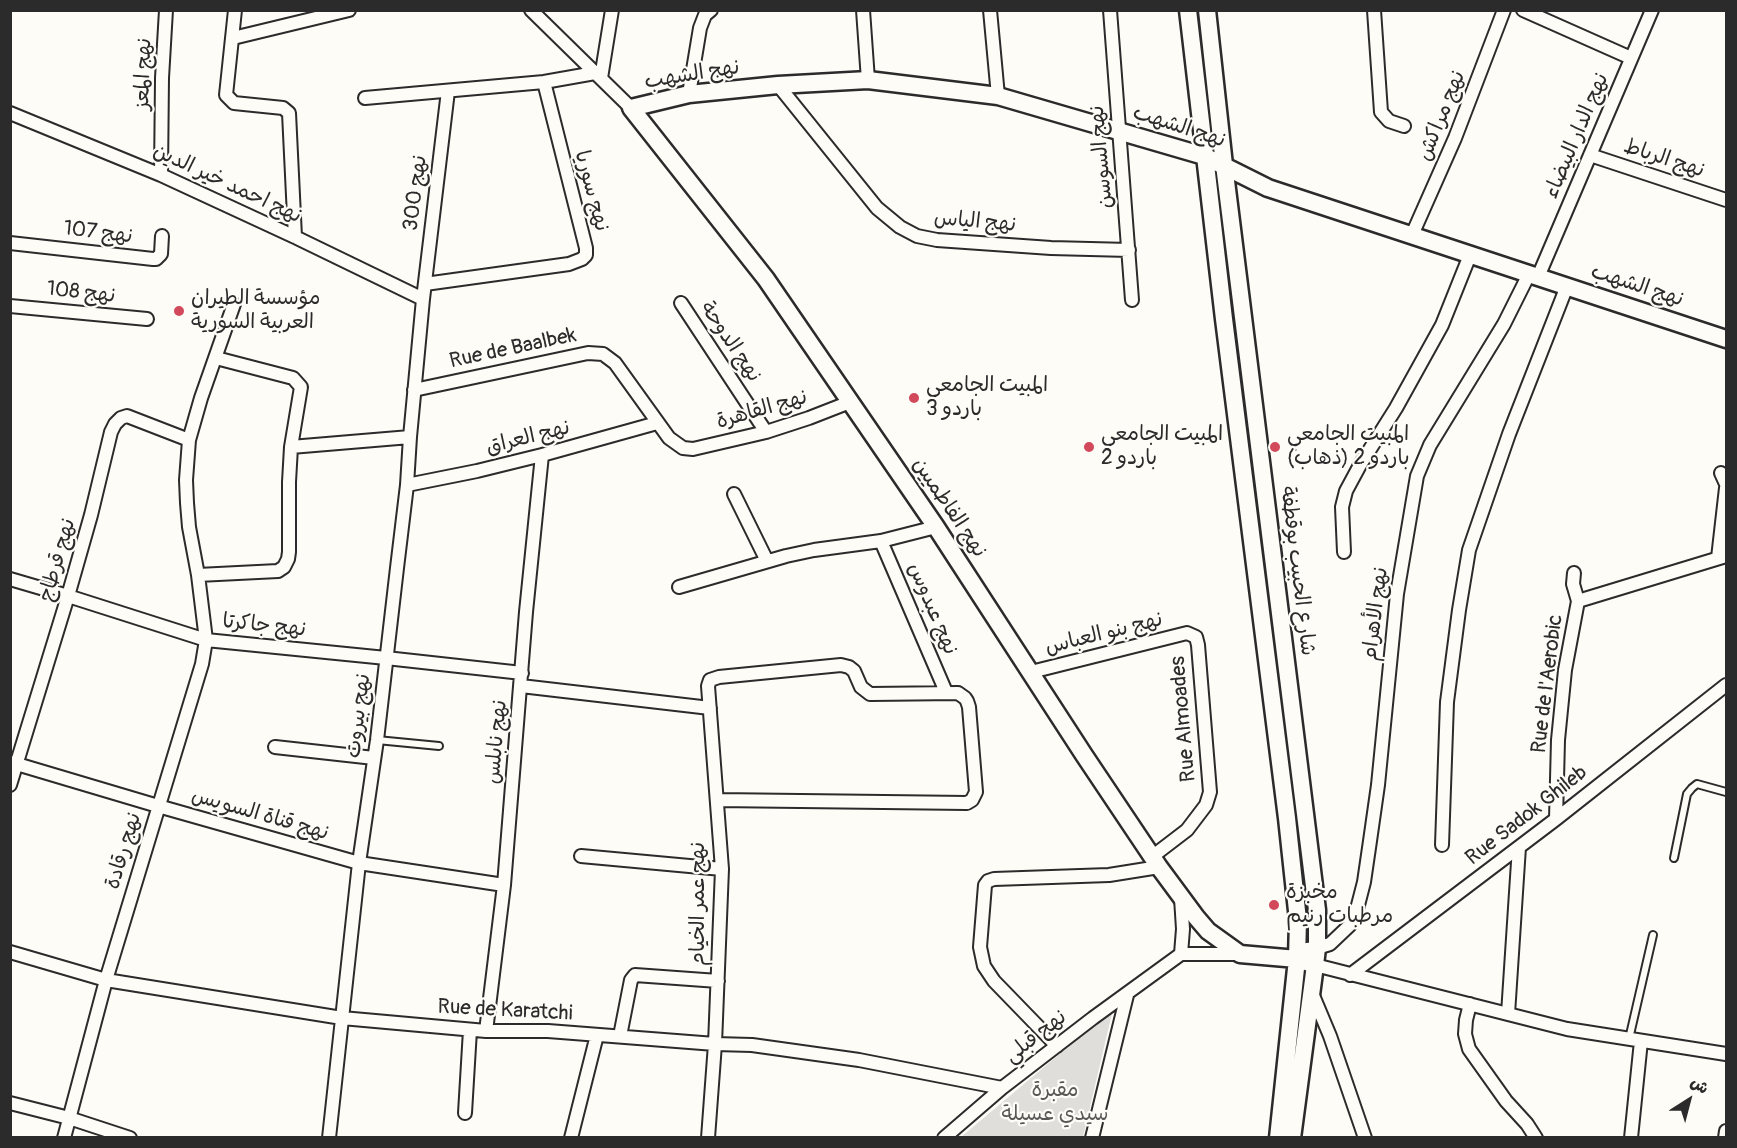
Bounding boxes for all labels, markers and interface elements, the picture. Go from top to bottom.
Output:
street label: نهج المعز [130,37,158,111]
street label: نهج الشهب [643,55,741,95]
street label: نهج مراكش [1412,67,1472,165]
street label: نهج الدار البيضاء [1539,69,1615,203]
street label: نهج الشهب [1129,100,1229,154]
street label: نهج السوسن [1085,104,1119,210]
street label: نهج الرباط [1620,134,1708,184]
street label: نهج احمد خير الدين [149,139,305,229]
street label: نهج سوريا [568,148,614,234]
street label: نهج 300 [399,154,433,232]
street label: نهج الياس [933,206,1017,238]
street label: نهج 107 [62,216,134,250]
street label: نهج الشهب [1587,259,1687,313]
street label: نهج 108 [45,277,117,309]
place label: مؤسسة الطيران العربية السورية [191,286,321,336]
street label: نهج الدوحة [694,297,766,387]
marker: مؤسسة الطيران العربية السورية [172,304,186,318]
street label: Rue de Baalbek [447,323,579,375]
place label: المبيت الجامعي باردو 3 [926,373,1048,423]
street label: نهج القاهرة [714,385,810,435]
marker: المبيت الجامعي باردو 3 [907,391,921,405]
street label: نهج العراق [483,415,573,461]
place label: المبيت الجامعي باردو 2 [1101,422,1223,472]
place label: المبيت الجامعي باردو 2 (ذهاب) [1287,422,1410,472]
marker: المبيت الجامعي باردو 2 [1082,440,1096,454]
marker: المبيت الجامعي باردو 2 (ذهاب) [1268,440,1282,454]
street label: نهج الفاطميين [906,453,992,563]
street label: شارع الحبيب بوقطفة [1274,485,1320,657]
street label: نهج قرطاج [34,516,82,604]
street label: نهج عبدوس [901,559,963,659]
street label: نهج الأهرام [1358,566,1394,662]
street label: نهج بنو العباس [1043,607,1165,661]
street label: نهج جاكرتا [221,609,307,643]
street label: Rue de l'Aerobic [1527,613,1569,755]
street label: Rue Almoades [1166,655,1202,783]
street label: نهج بيروت [341,672,377,760]
street label: نهج نابلس [481,699,513,785]
street label: Rue Sadok Ghileb [1461,761,1593,871]
street label: نهج قناة السويس [189,783,331,847]
street label: نهج رقادة [100,810,148,892]
street label: نهج عمر الخيام [686,842,712,966]
place label: مخبزة مرطبات رنيم [1286,880,1393,930]
marker: مخبزة مرطبات رنيم [1267,898,1281,912]
street label: Rue de Karatchi [437,995,573,1027]
street label: نهج قبلي [1000,1005,1072,1069]
north arrow [1659,1070,1719,1130]
text: ش [1687,1072,1713,1099]
park label: مقبرة سيدي عسيلة [1001,1078,1109,1128]

